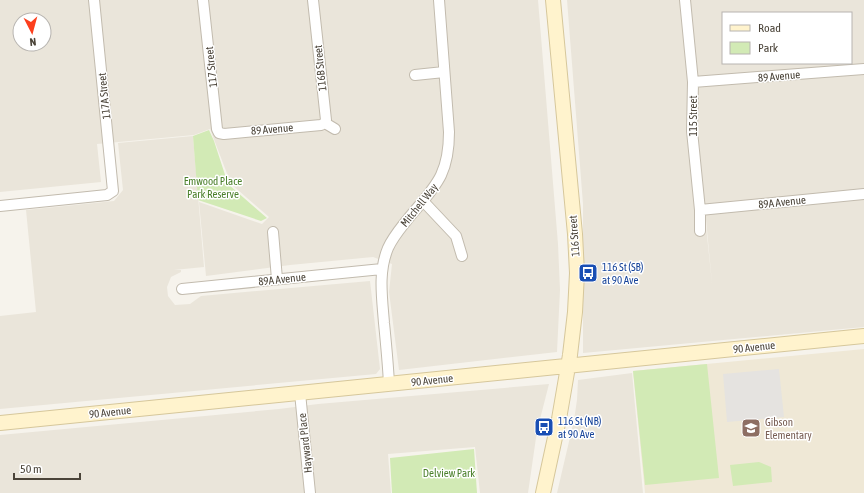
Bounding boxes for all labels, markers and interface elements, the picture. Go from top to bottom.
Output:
north arrow [12,12,52,52]
legend [722,12,852,64]
text: Road [758,21,781,35]
text: N [29,36,37,48]
text: Park [758,41,779,55]
street label: 116B Street [312,44,328,92]
street label: 117 Street [203,46,219,88]
street label: 89 Avenue [757,68,801,84]
street label: 117A Street [96,72,112,120]
street label: 115 Street [687,95,699,137]
street label: 89 Avenue [250,121,294,137]
park label: Emwood Place Park Reserve [184,175,242,200]
street label: Mitchell Way [398,181,440,229]
street label: 89A Avenue [758,194,806,210]
street label: 116 Street [567,215,581,257]
place label: 116 St (SB) at 90 Ave [602,261,644,286]
bus stop icon: 116 St (SB) at 90 Ave [577,262,599,284]
street label: 89A Avenue [258,271,306,287]
street label: 90 Avenue [732,339,776,355]
street label: 90 Avenue [410,372,454,388]
street label: 90 Avenue [88,404,132,420]
street label: Hayward Place [296,413,314,473]
place label: 116 St (NB) at 90 Ave [558,415,602,440]
bus stop icon: 116 St (NB) at 90 Ave [533,416,555,438]
place label: Gibson Elementary [765,416,812,441]
school or university icon: Gibson Elementary [740,417,762,439]
scale bar [14,455,80,481]
text: 50 m [20,462,42,476]
park label: Delview Park [423,467,475,479]

